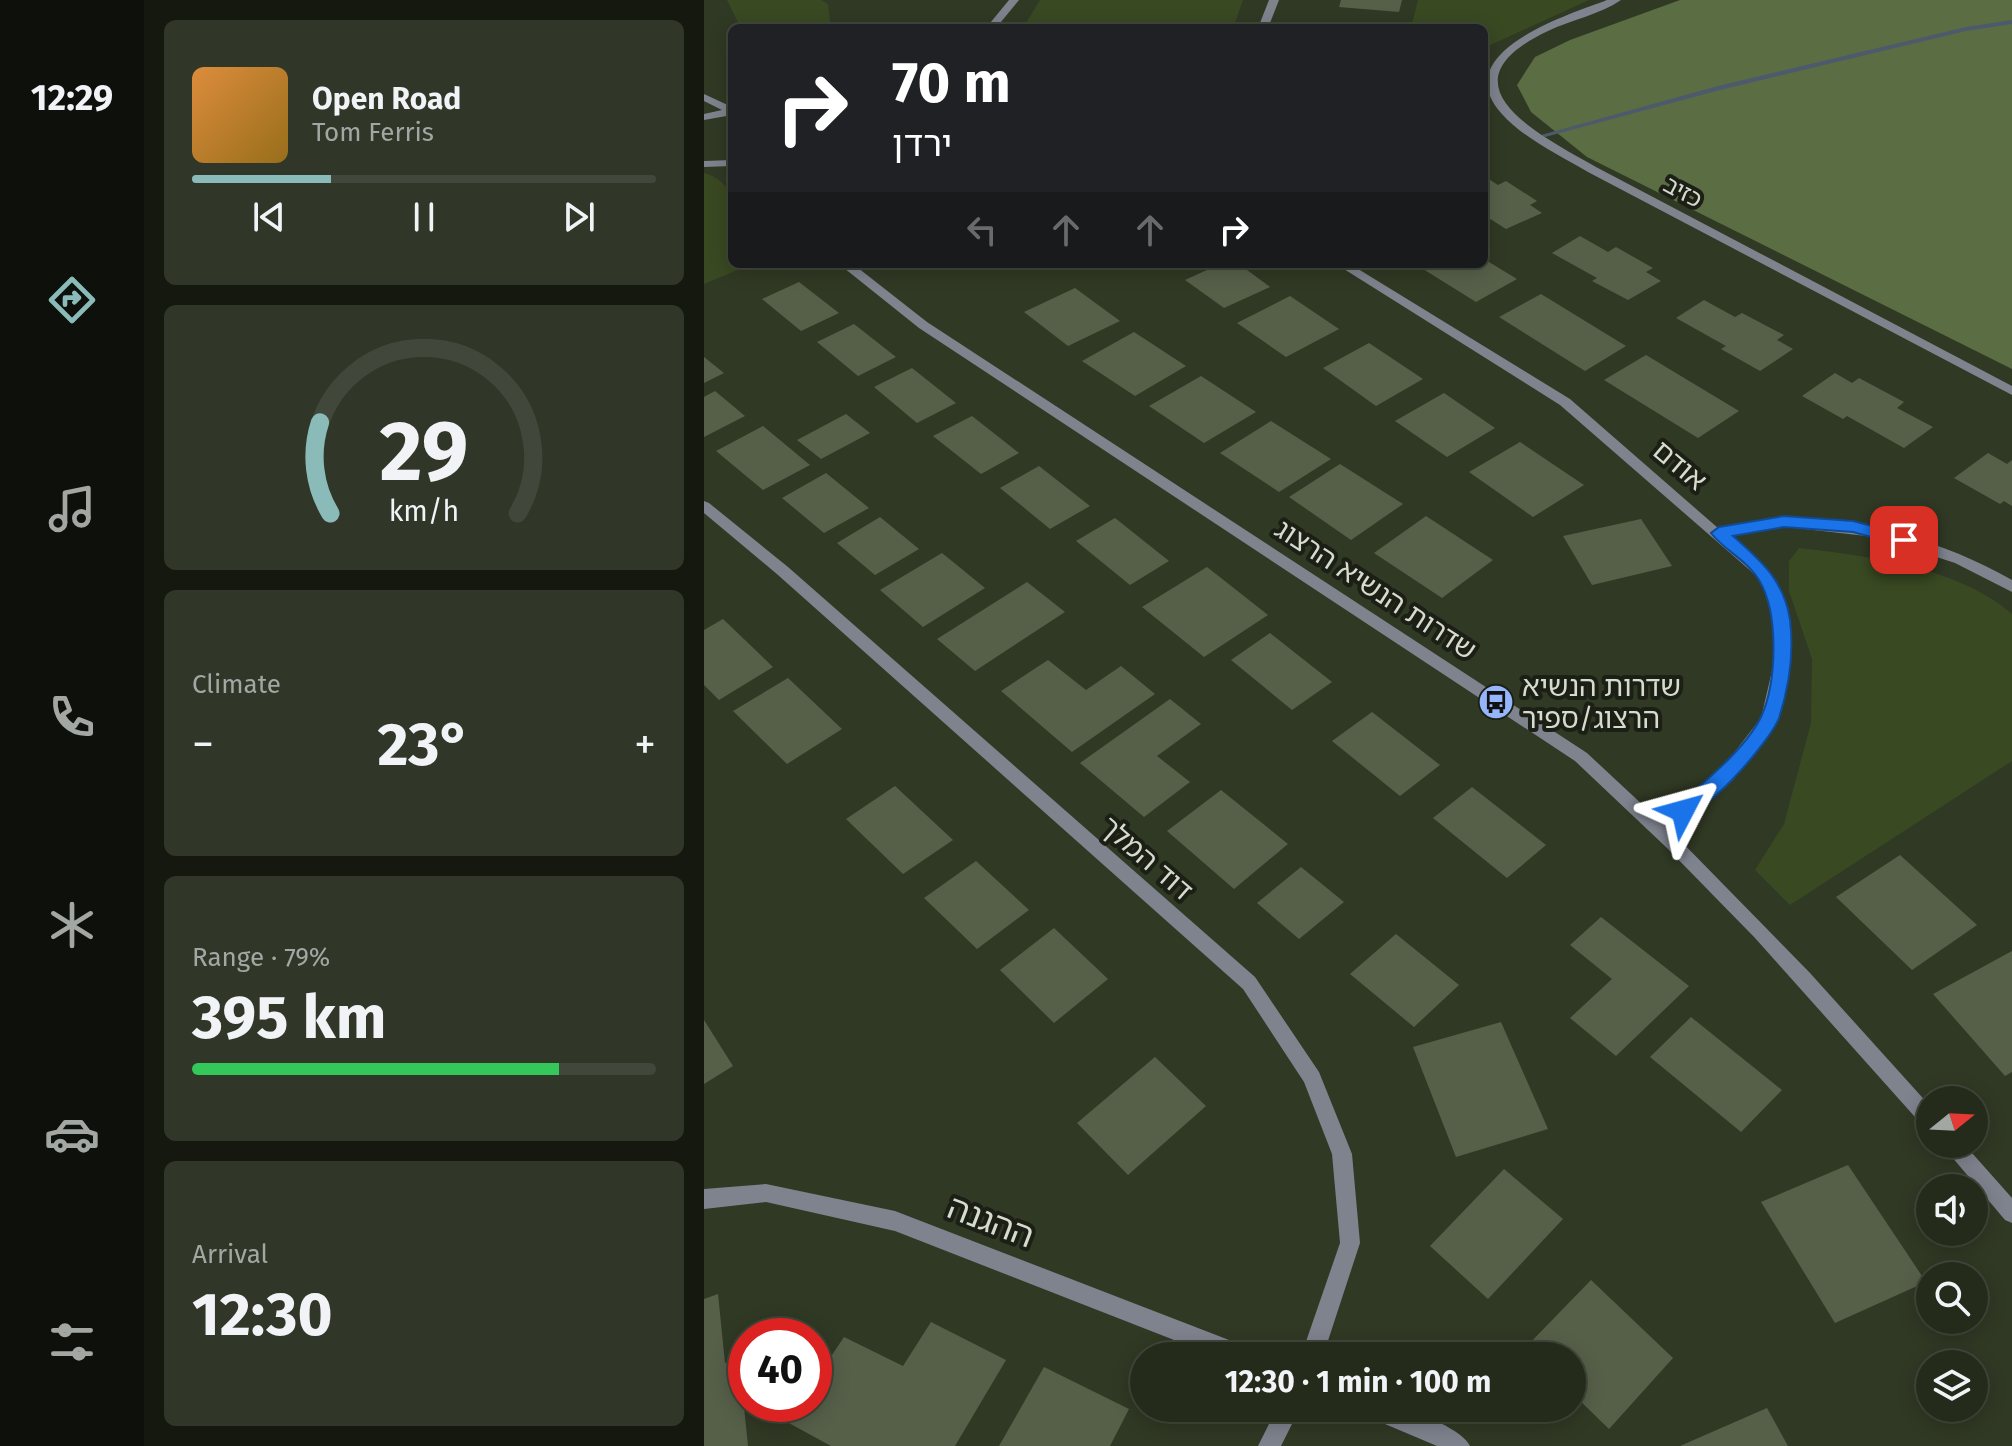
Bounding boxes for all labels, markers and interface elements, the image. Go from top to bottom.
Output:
text: 70 m [892,50,1011,117]
icon: right [760,56,864,160]
text: 12:29 [31,76,113,120]
text: Open Road [312,81,461,117]
text: Tom Ferris [312,117,434,148]
text: ירדן [892,122,952,166]
street label: כזיב [1659,170,1707,214]
icon: previous [247,195,291,239]
icon: pause [402,195,446,239]
icon: next [557,195,601,239]
icon: left [960,208,1004,252]
icon: ahead [1044,208,1088,252]
icon: ahead [1128,208,1172,252]
icon: right [1212,208,1256,252]
icon: directions [44,272,100,328]
text: 29 [380,401,468,501]
street label: אודם [1646,434,1713,497]
icon: music [44,481,100,537]
text: km/h [389,494,459,529]
pin [1870,506,1938,574]
street label: שדרות הנשיא הרצוג [1269,512,1482,667]
icon: arrive [1882,518,1926,562]
text: Climate [192,669,281,700]
place label: שדרות הנשיא הרצוג/ספיר [1522,670,1681,735]
bus stop icon: שדרות הנשיא הרצוג/ספיר [1477,683,1515,721]
icon: phone [44,689,100,745]
text: 23° [377,709,471,781]
text: − [192,718,214,771]
text: + [634,718,656,771]
position arrow [1641,769,1725,853]
street label: דוד המלך [1094,809,1199,907]
icon: climate [44,897,100,953]
text: Range · 79% [192,942,330,973]
text: 395 km [192,982,386,1054]
north arrow [1916,1086,1988,1158]
map controls [1916,1086,1988,1422]
icon: car [44,1106,100,1162]
button: sound [1916,1174,1988,1246]
street label: ההגנה [942,1186,1040,1257]
text: Arrival [192,1239,268,1270]
button: search [1916,1262,1988,1334]
text: 12:30 [192,1279,333,1351]
icon: filters [44,1314,100,1370]
speed limit sign: 40 [728,1318,832,1422]
button: layers [1916,1350,1988,1422]
text: 12:30 · 1 min · 100 m [1225,1364,1491,1400]

